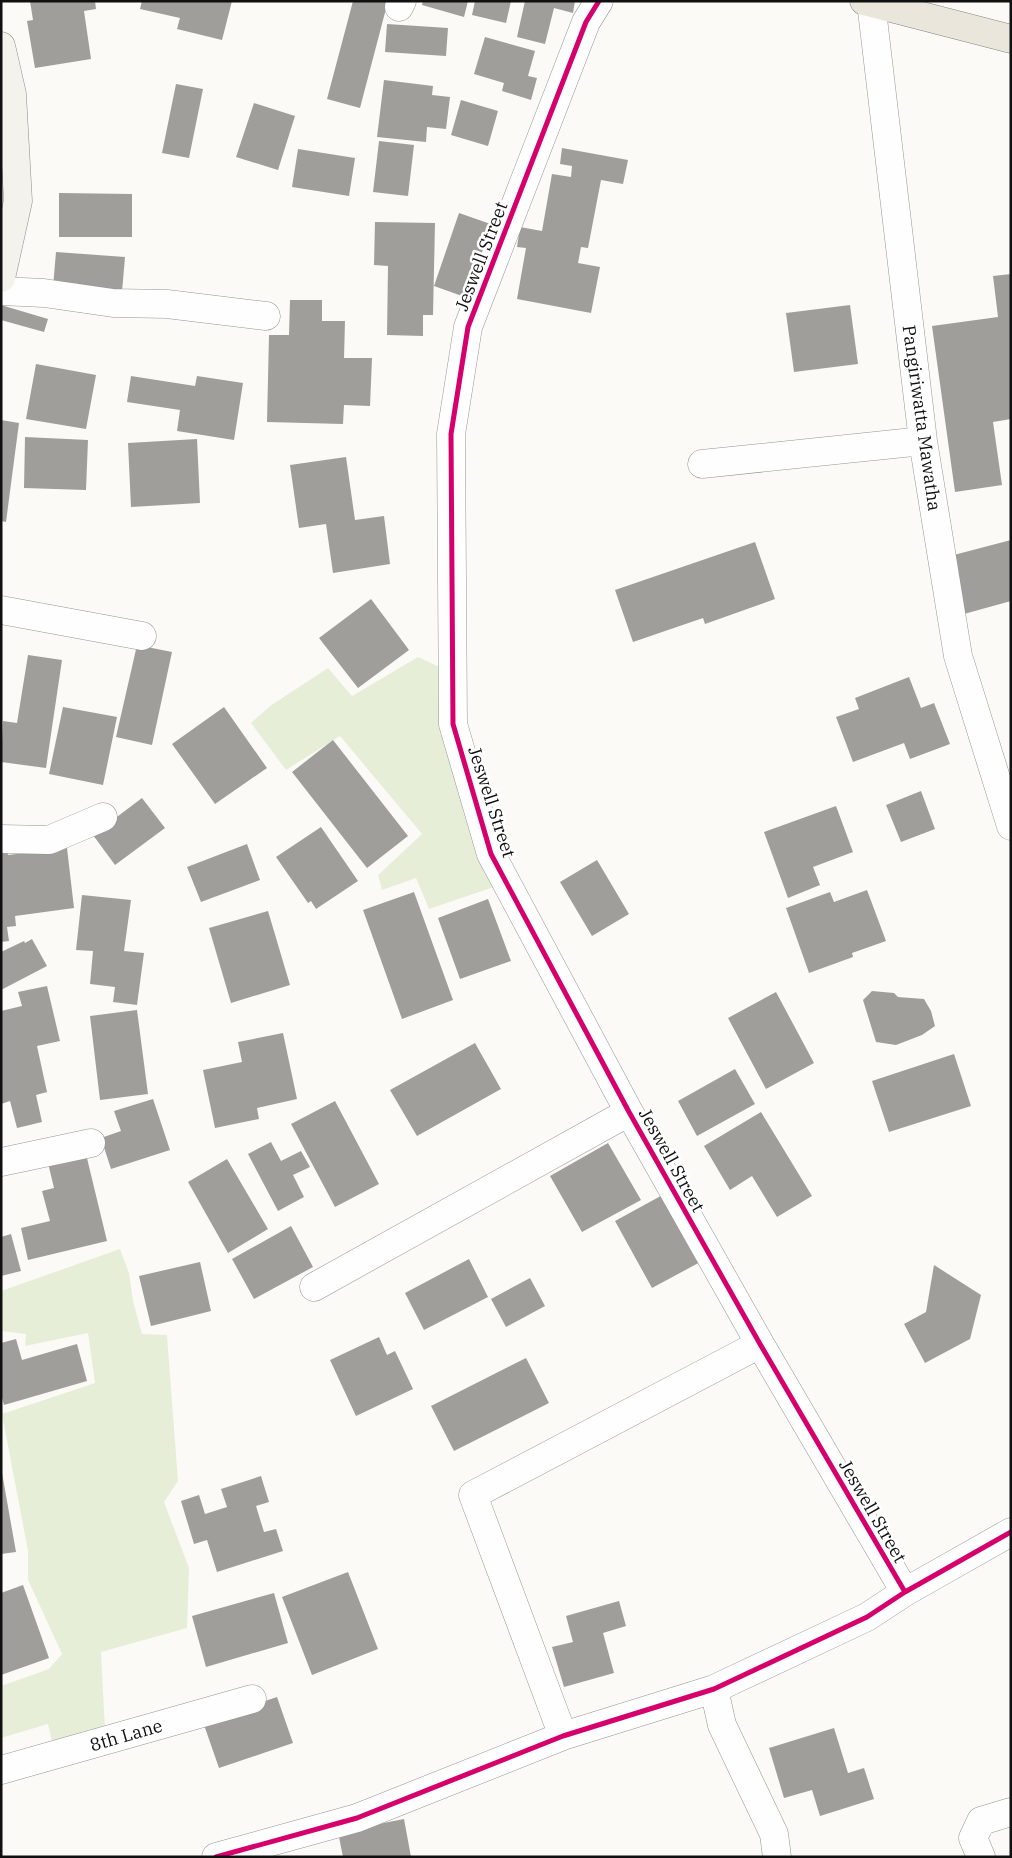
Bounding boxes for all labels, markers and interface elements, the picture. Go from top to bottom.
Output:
street label: Jeswell Street [450,198,512,314]
street label: Pangiriwatta Mawatha [898,323,946,513]
street label: Jeswell Street [463,744,521,860]
street label: Jeswell Street [634,1104,710,1216]
street label: Jeswell Street [834,1455,912,1567]
street label: 8th Lane [87,1714,165,1756]

